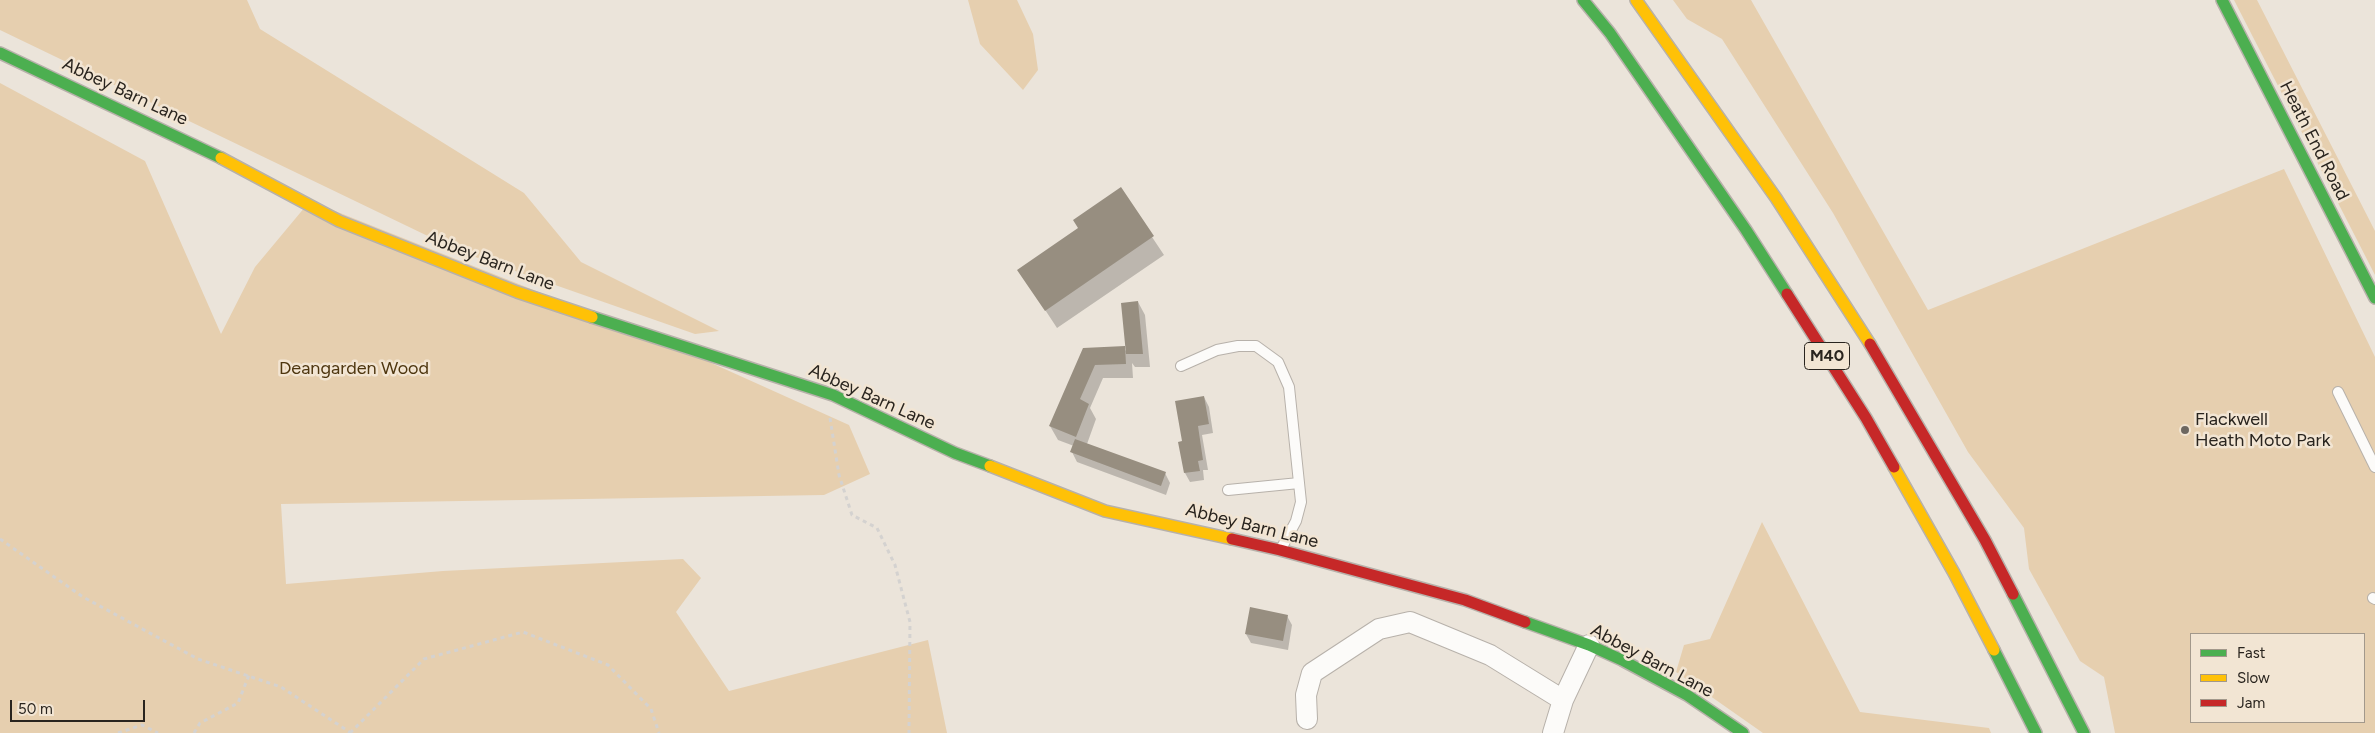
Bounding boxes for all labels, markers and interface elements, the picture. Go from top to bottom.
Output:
street label: Abbey Barn Lane [59,53,191,131]
street label: Heath End Road [2275,78,2353,204]
street label: Abbey Barn Lane [423,227,557,295]
road number: M40 [1804,342,1850,370]
park label: Deangarden Wood [279,358,429,380]
street label: Abbey Barn Lane [806,359,938,435]
place label: Flackwell Heath Moto Park [2195,409,2330,452]
marker: Flackwell Heath Moto Park [2179,424,2191,436]
street label: Abbey Barn Lane [1183,499,1321,553]
street label: Abbey Barn Lane [1587,620,1717,702]
legend [2190,633,2365,723]
text: Fast [2237,644,2265,662]
text: Slow [2237,669,2270,687]
scale bar [12,690,148,722]
text: Jam [2237,694,2265,712]
text: 50 m [18,700,53,718]

